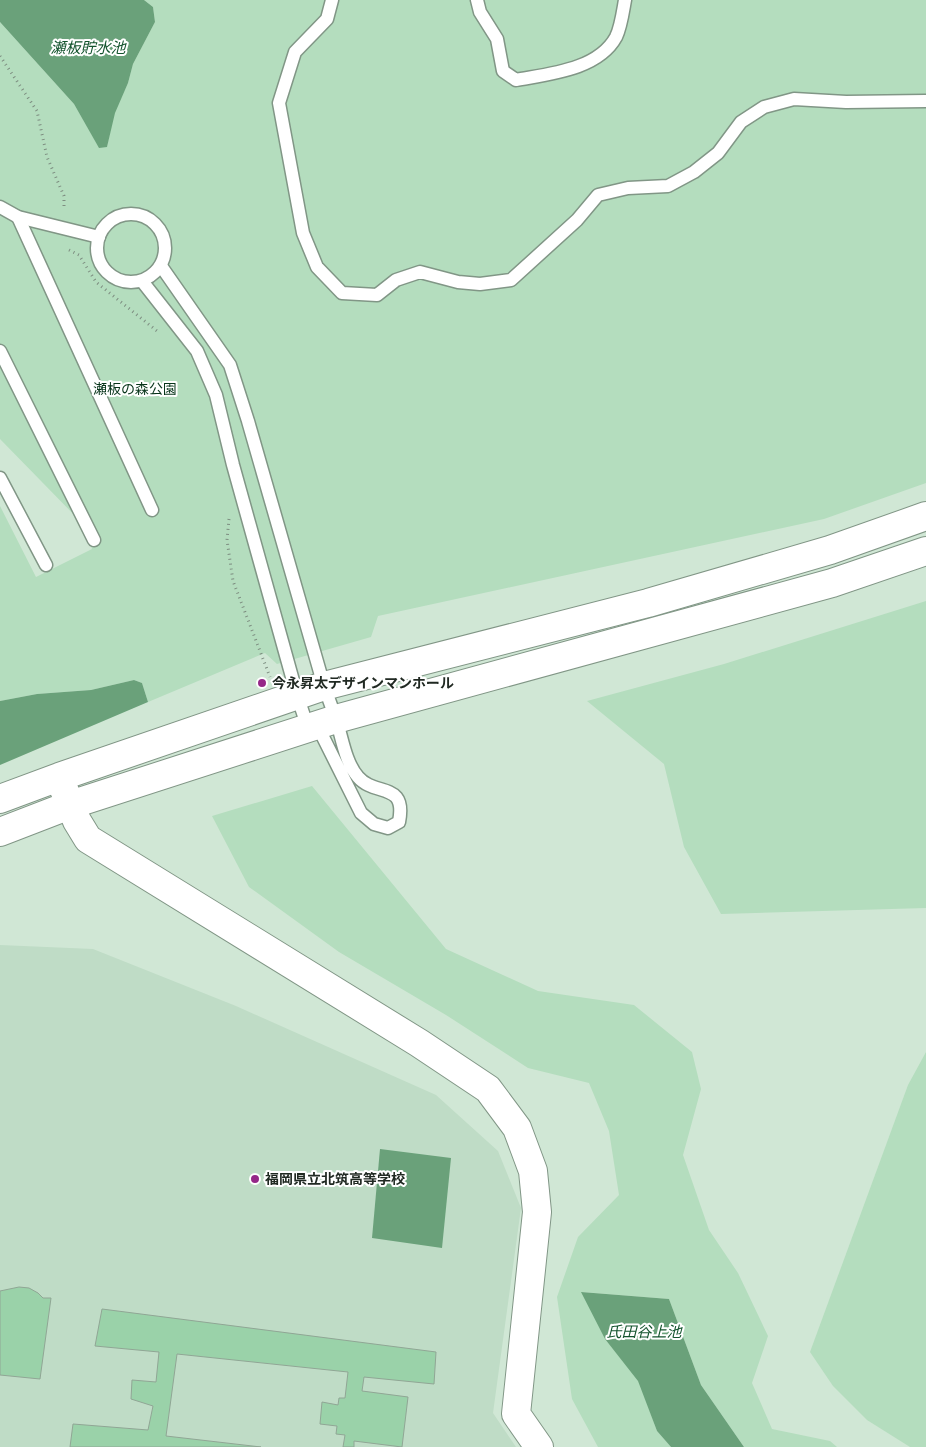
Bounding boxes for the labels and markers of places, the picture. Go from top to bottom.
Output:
place label: 今永昇太デザインマンホール [272,674,454,692]
marker: 今永昇太デザインマンホール [256,677,268,689]
place label: 福岡県立北筑高等学校 [265,1170,405,1188]
marker: 福岡県立北筑高等学校 [249,1173,261,1185]

